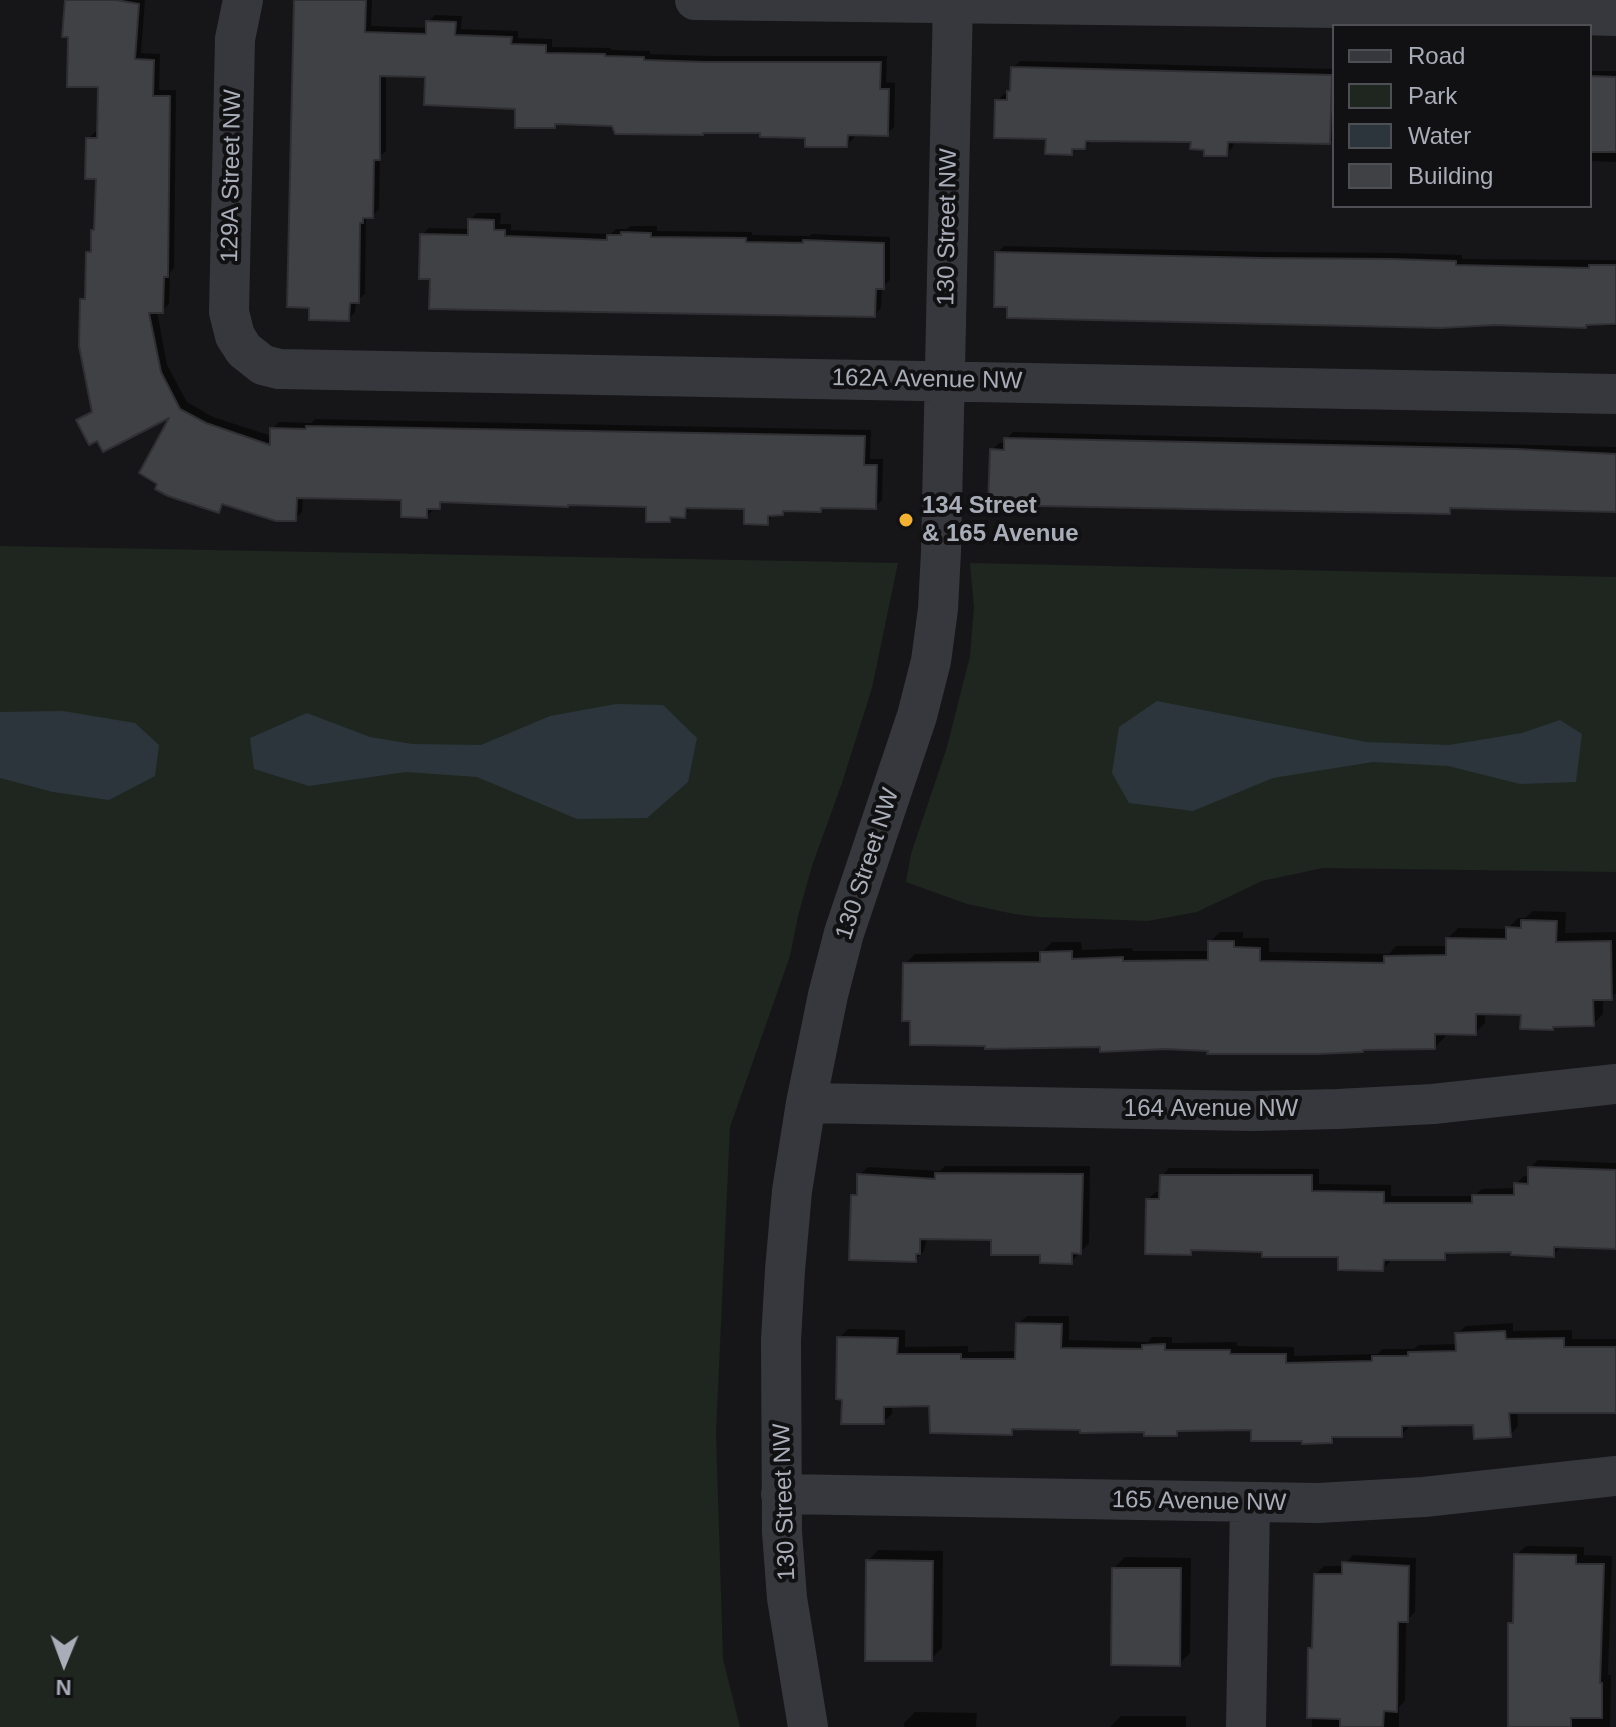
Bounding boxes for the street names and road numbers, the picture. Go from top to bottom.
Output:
street label: 129A Street NW [216,89,248,263]
street label: 130 Street NW [932,148,964,306]
street label: 162A Avenue NW [832,364,1022,396]
street label: 130 Street NW [830,785,906,943]
street label: 164 Avenue NW [1124,1095,1298,1123]
street label: 130 Street NW [768,1423,802,1581]
street label: 165 Avenue NW [1112,1486,1286,1518]

